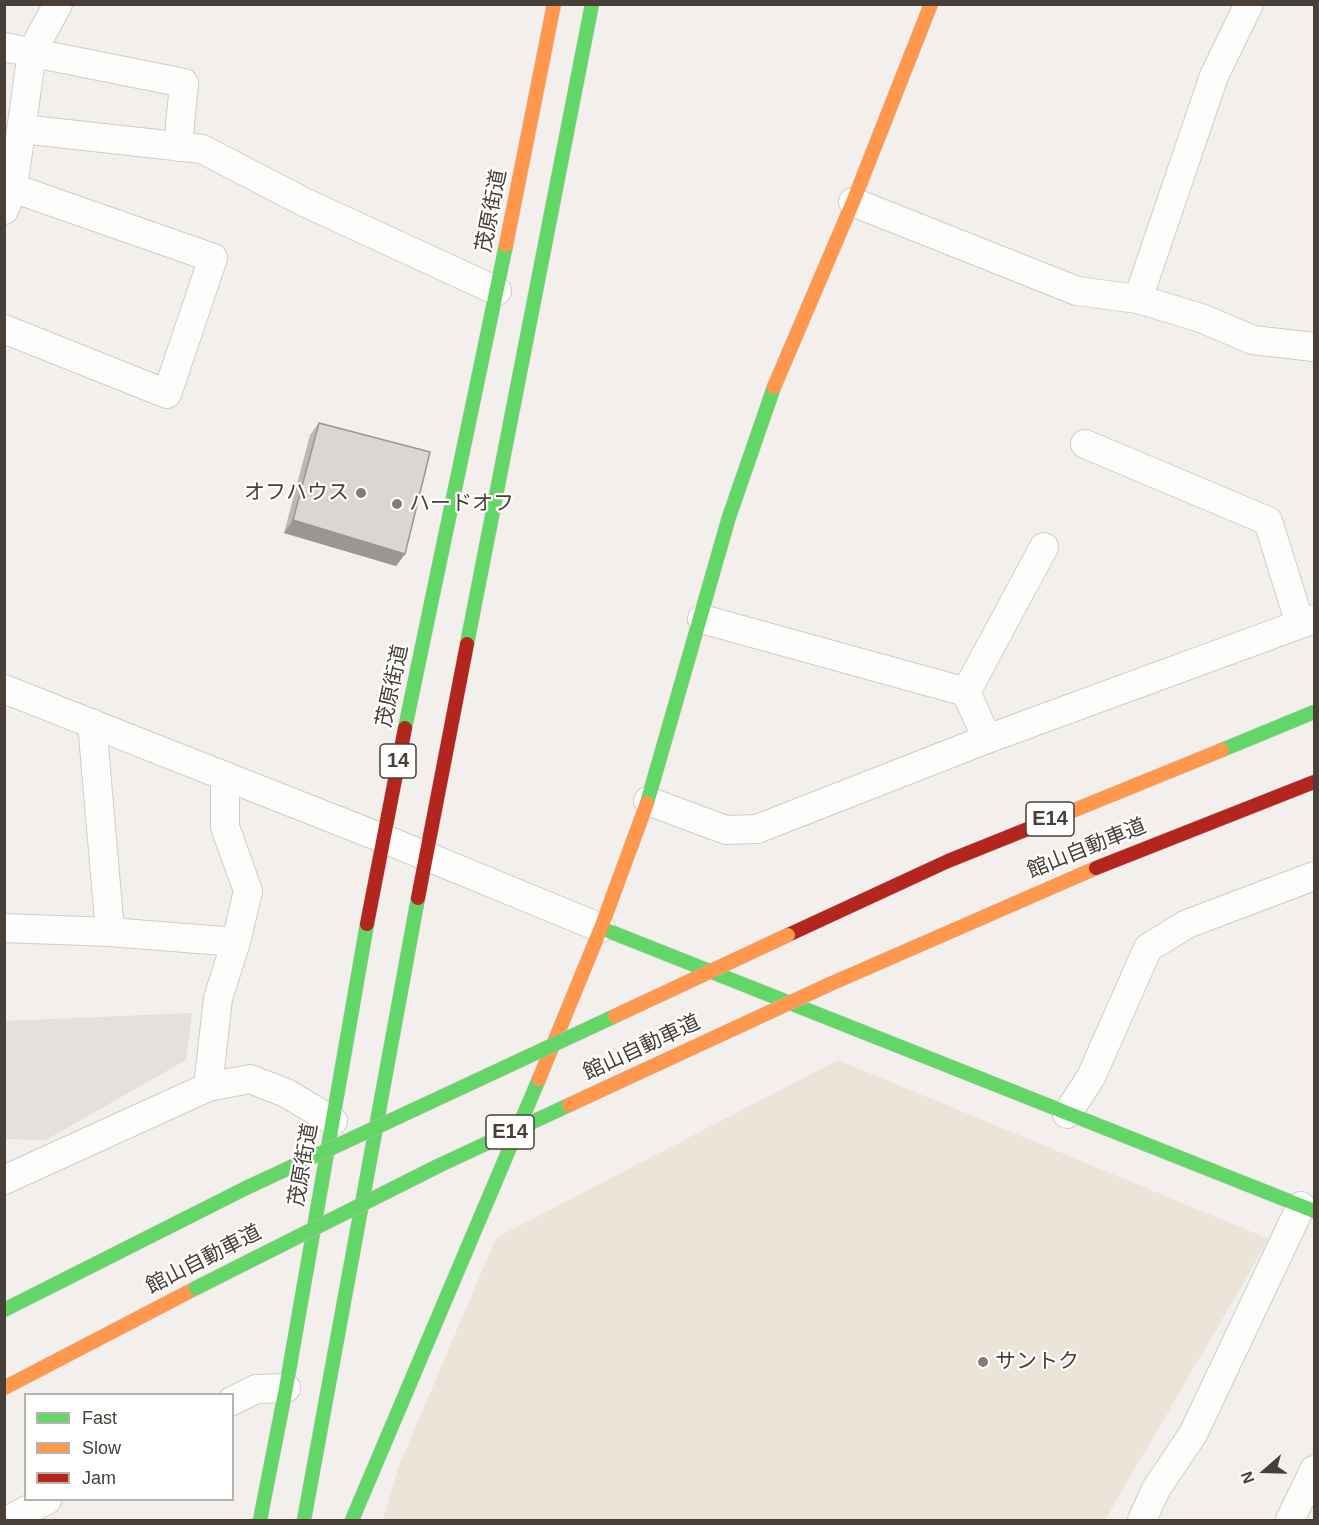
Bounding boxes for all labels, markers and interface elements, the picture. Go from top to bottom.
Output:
street label: 茂原街道 [472,167,512,255]
place label: オフハウス [244,480,349,506]
marker: オフハウス [354,486,368,500]
place label: ハードオフ [409,491,514,517]
marker: ハードオフ [390,497,404,511]
street label: 茂原街道 [372,642,414,730]
road number: 14 [380,744,416,778]
road number: E14 [1026,802,1074,836]
street label: 館山自動車道 [1024,814,1150,884]
street label: 館山自動車道 [580,1010,704,1086]
road number: E14 [486,1115,534,1149]
street label: 茂原街道 [284,1121,324,1209]
street label: 館山自動車道 [142,1220,266,1300]
place label: サントク [995,1349,1079,1375]
marker: サントク [976,1355,990,1369]
legend [24,1393,234,1501]
text: Fast [82,1408,117,1428]
text: Slow [82,1438,121,1458]
north arrow [1235,1441,1295,1501]
text: Jam [82,1468,116,1488]
text: N [1238,1469,1258,1486]

